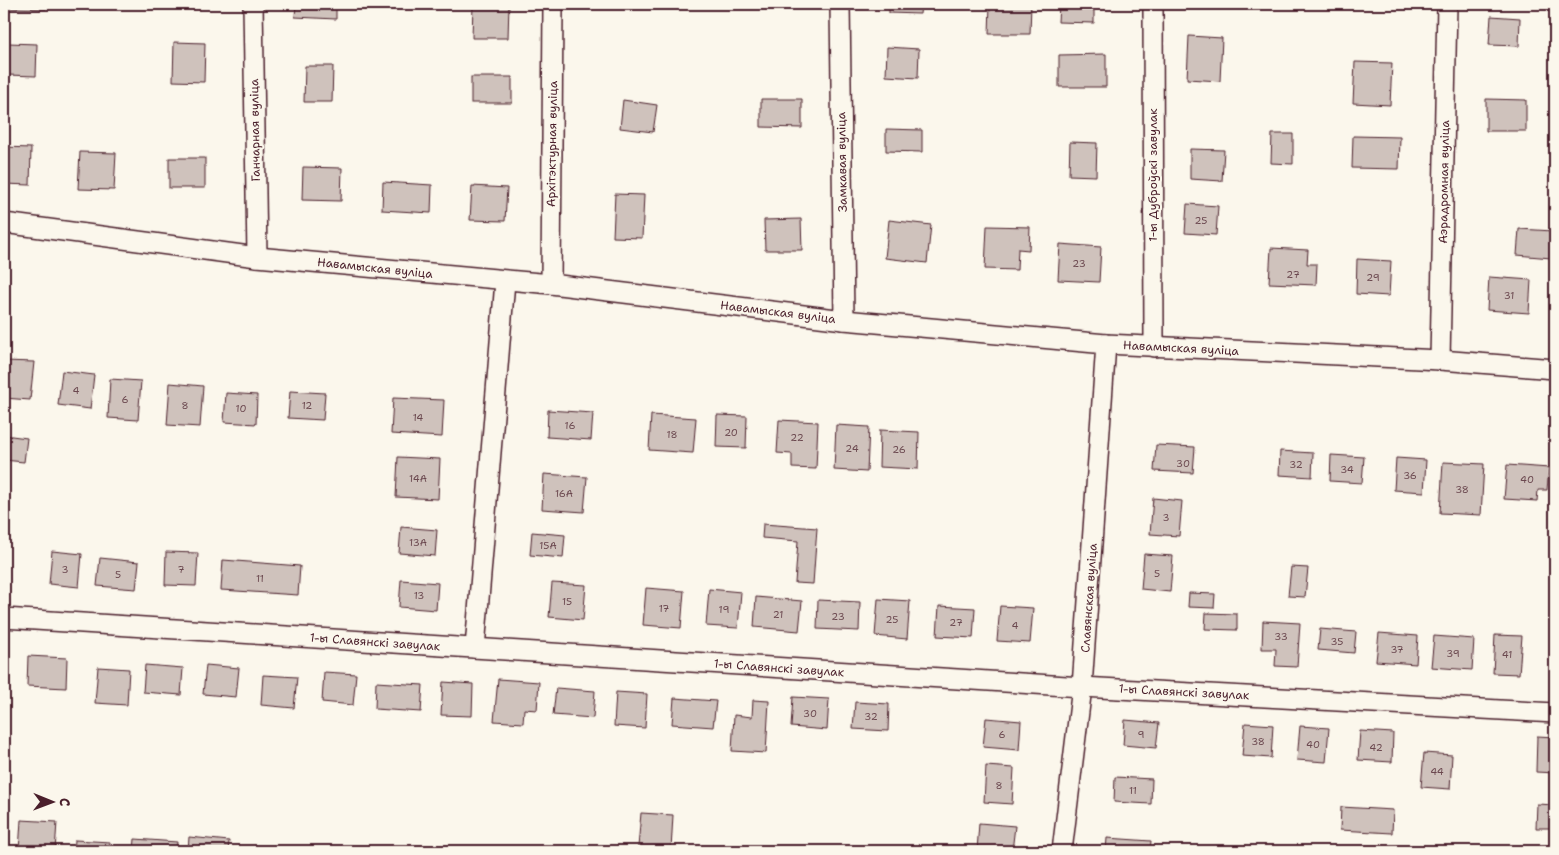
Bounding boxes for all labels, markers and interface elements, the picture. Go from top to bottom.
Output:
street label: Ганчарная вуліца [246,78,264,182]
street label: Архітэктурная вуліца [543,80,561,207]
street label: 1-ы Дуброўскі завулак [1145,108,1161,242]
street label: Замкавая вуліца [833,111,851,212]
street label: Аэрадромная вуліца [1435,120,1453,244]
house number: 25 [1195,214,1207,227]
street label: Навамыская вуліца [316,254,434,282]
house number: 23 [1072,257,1086,270]
house number: 27 [1286,268,1300,281]
house number: 29 [1366,271,1380,284]
house number: 31 [1504,289,1514,302]
street label: Навамыская вуліца [719,297,837,327]
street label: Навамыская вуліца [1123,337,1240,359]
house number: 4 [73,384,80,397]
house number: 6 [122,393,129,406]
house number: 8 [182,399,189,412]
house number: 12 [302,399,312,412]
house number: 10 [236,402,246,415]
house number: 14 [413,411,423,424]
house number: 16 [565,419,575,432]
house number: 20 [724,426,738,439]
house number: 18 [666,428,678,441]
house number: 22 [790,431,804,444]
house number: 24 [845,442,859,455]
house number: 26 [892,443,906,456]
house number: 30 [1176,457,1190,470]
house number: 32 [1289,458,1303,471]
house number: 34 [1340,463,1354,476]
house number: 36 [1403,469,1417,482]
house number: 14А [409,472,427,485]
house number: 40 [1520,473,1534,486]
house number: 38 [1455,483,1469,496]
house number: 16А [555,487,573,500]
house number: 3 [1163,511,1170,524]
house number: 13А [409,536,427,549]
house number: 15А [539,539,557,552]
street label: Славянская вуліца [1077,542,1101,653]
house number: 3 [62,563,69,576]
house number: 7 [178,563,185,576]
house number: 5 [1154,567,1160,580]
house number: 5 [115,568,121,581]
house number: 11 [256,572,264,585]
house number: 13 [414,589,424,602]
house number: 15 [562,595,572,608]
house number: 17 [659,602,669,615]
house number: 19 [719,603,729,616]
house number: 21 [773,608,783,621]
house number: 23 [831,610,845,623]
house number: 25 [886,613,898,626]
house number: 27 [949,616,963,629]
house number: 4 [1012,619,1019,632]
street label: 1-ы Славянскі завулак [309,629,441,655]
house number: 33 [1274,630,1288,643]
house number: 35 [1331,635,1343,648]
house number: 37 [1390,643,1404,656]
house number: 39 [1446,647,1460,660]
house number: 41 [1502,648,1512,661]
street label: 1-ы Славянскі завулак [713,655,845,681]
street label: 1-ы Славянскі завулак [1118,681,1250,703]
house number: 30 [803,707,817,720]
house number: 32 [864,710,878,723]
house number: 6 [999,728,1006,741]
house number: 9 [1138,728,1145,741]
house number: 38 [1251,735,1265,748]
house number: 40 [1306,738,1320,751]
house number: 42 [1369,741,1383,754]
house number: 44 [1430,765,1444,778]
north arrow [28,778,78,828]
house number: 8 [996,779,1003,792]
house number: 11 [1129,784,1137,797]
text: С [56,798,74,807]

